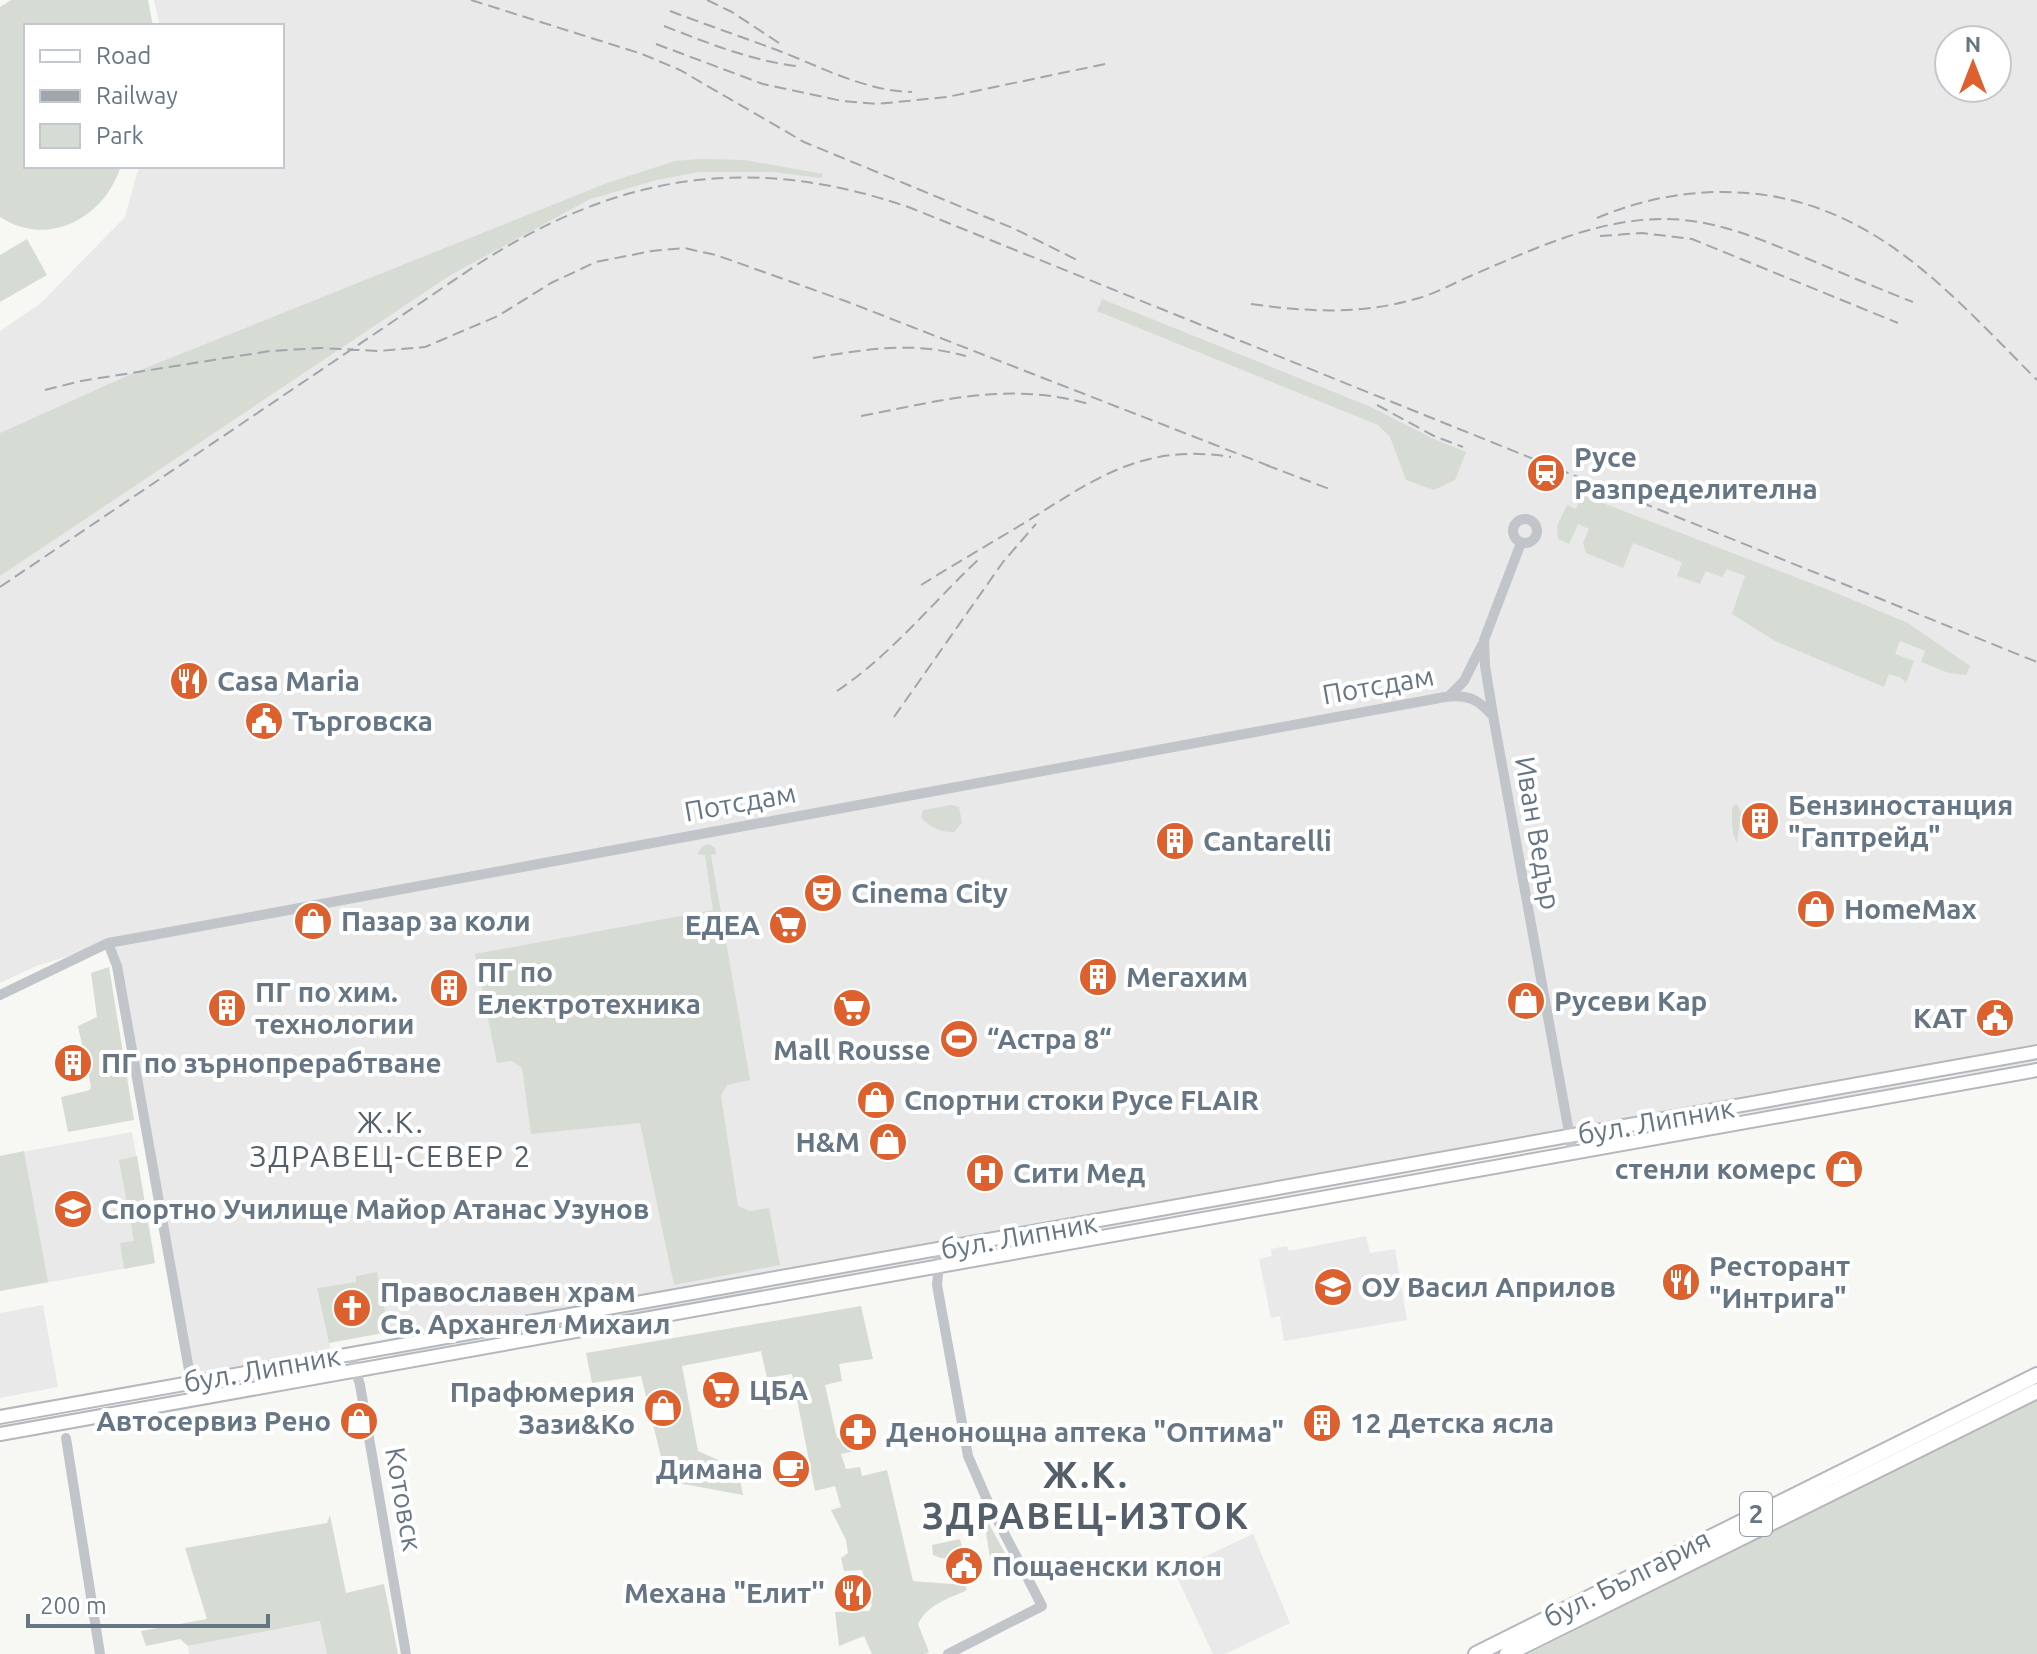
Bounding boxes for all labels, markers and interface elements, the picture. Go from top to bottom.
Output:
legend [24,24,284,168]
north arrow [1933,24,2013,104]
text: N [1965,31,1981,56]
text: Road [96,42,151,69]
text: Railway [96,82,178,109]
text: Park [96,122,144,149]
place label: Русе Разпределителна [1574,441,1818,504]
station icon: Русе Разпределителна [1525,452,1567,494]
street label: Потсдам [1320,659,1436,710]
restaurant icon: Casa Maria [168,660,210,702]
place label: Casa Maria [217,665,360,696]
public building icon: Търговска [243,700,285,742]
place label: Търговска [292,705,433,736]
street label: Иван Ведър [1510,754,1567,912]
street label: Потсдам [682,776,798,827]
place label: Бензиностанция "Гаптрейд" [1788,789,2013,852]
building icon: Бензиностанция "Гаптрейд" [1739,800,1781,842]
building icon: Cantarelli [1154,820,1196,862]
place label: Cantarelli [1203,825,1332,856]
theatre icon: Cinema City [802,872,844,914]
place label: Cinema City [851,877,1008,908]
shop icon: HomeMax [1795,888,1837,930]
place label: HomeMax [1844,893,1977,924]
shop icon: Пазар за коли [292,900,334,942]
supermarket icon: ЕДЕА [767,904,809,946]
place label: Пазар за коли [341,905,531,936]
place label: ЕДЕА [685,909,760,940]
place label: ПГ по Електротехника [477,956,701,1019]
building icon: Мегахим [1077,956,1119,998]
place label: Мегахим [1126,961,1248,992]
building icon: ПГ по Електротехника [428,967,470,1009]
place label: ПГ по хим. технологии [255,976,414,1039]
shop icon: Русеви Кар [1505,980,1547,1022]
place label: Русеви Кар [1554,985,1707,1016]
building icon: ПГ по хим. технологии [206,987,248,1029]
supermarket icon: Mall Rousse [831,987,873,1029]
public building icon: КАТ [1974,997,2016,1039]
place label: КАТ [1913,1002,1967,1033]
sports icon: “Астра 8“ [938,1018,980,1060]
place label: “Астра 8“ [987,1023,1112,1054]
place label: Mall Rousse [773,1034,931,1065]
building icon: ПГ по зърнопрерабтване [52,1042,94,1084]
place label: ПГ по зърнопрерабтване [101,1047,442,1078]
shop icon: Спортни стоки Русе FLAIR [855,1079,897,1121]
place label: Спортни стоки Русе FLAIR [904,1084,1259,1115]
street label: бул. Липник [1575,1091,1737,1150]
district label: Ж.К. ЗДРАВЕЦ-СЕВЕР 2 [249,1105,533,1173]
shop icon: H&M [867,1121,909,1163]
place label: H&M [795,1126,860,1157]
shop icon: стенли комерс [1823,1148,1865,1190]
hospital icon: Сити Мед [964,1152,1006,1194]
place label: стенли комерс [1615,1153,1816,1184]
place label: Сити Мед [1013,1157,1145,1188]
school or university icon: Спортно Училище Майор Атанас Узунов [52,1188,94,1230]
place label: Спортно Училище Майор Атанас Узунов [101,1193,649,1224]
street label: бул. Липник [938,1206,1100,1265]
place label: Ресторант "Интрига" [1709,1250,1850,1313]
restaurant icon: Ресторант "Интрига" [1660,1261,1702,1303]
school or university icon: ОУ Васил Априлов [1312,1266,1354,1308]
place label: ОУ Васил Априлов [1361,1271,1616,1302]
place label: Православен храм Св. Архангел Михаил [380,1276,670,1339]
church icon: Православен храм Св. Архангел Михаил [331,1287,373,1329]
street label: бул. Липник [181,1339,343,1398]
supermarket icon: ЦБА [700,1369,742,1411]
place label: ЦБА [749,1374,809,1405]
place label: Прафюмерия Зази&Ко [450,1376,635,1439]
shop icon: Прафюмерия Зази&Ко [642,1387,684,1429]
shop icon: Автосервиз Рено [338,1400,380,1442]
building icon: 12 Детска ясла [1301,1402,1343,1444]
place label: Автосервиз Рено [96,1405,331,1436]
place label: 12 Детска ясла [1350,1407,1554,1438]
pharmacy icon: Денонощна аптека "Оптима" [837,1411,879,1453]
place label: Денонощна аптека "Оптима" [886,1416,1284,1447]
street label: Котовск [380,1445,429,1553]
cafe icon: Димана [770,1448,812,1490]
place label: Димана [656,1453,763,1484]
district label: Ж.К. ЗДРАВЕЦ-ИЗТОК [922,1454,1250,1536]
road number: 2 [1740,1492,1772,1536]
street label: бул. България [1539,1522,1715,1633]
public building icon: Пощаенски клон [943,1545,985,1587]
place label: Пощаенски клон [992,1550,1222,1581]
restaurant icon: Механа "Елит'' [832,1572,874,1614]
place label: Механа "Елит'' [624,1577,825,1608]
scale bar [28,1578,268,1628]
text: 200 m [40,1592,107,1619]

